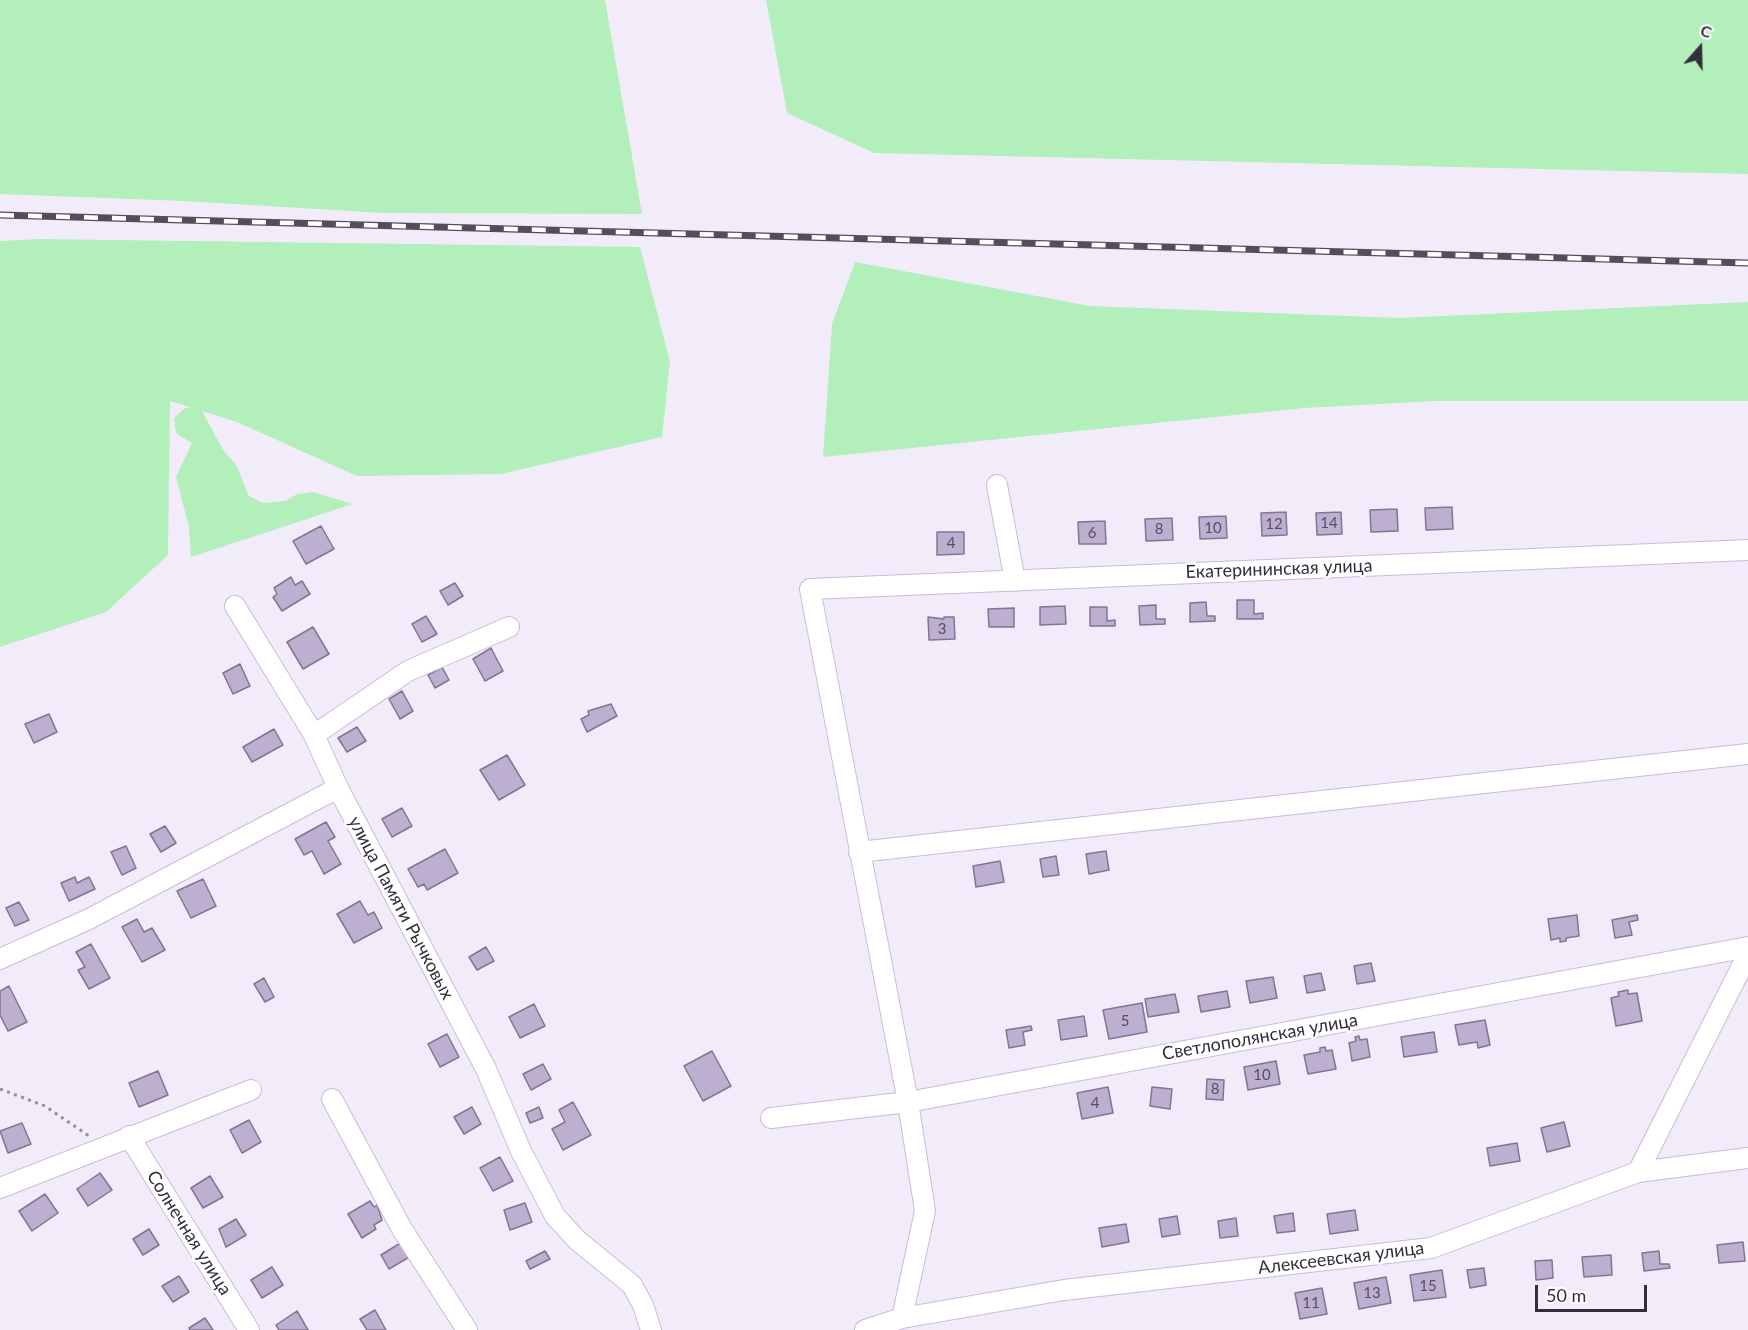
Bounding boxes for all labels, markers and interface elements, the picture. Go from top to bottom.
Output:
north arrow [1670,18,1730,78]
text: С [1698,20,1715,41]
house number: 14 [1320,514,1338,532]
house number: 12 [1265,515,1283,533]
house number: 10 [1204,519,1222,537]
house number: 8 [1155,520,1163,538]
house number: 6 [1088,524,1096,542]
house number: 4 [947,534,955,552]
street label: Екатерининская улица [1185,555,1373,583]
house number: 3 [938,620,946,638]
street label: улица Памяти Рычковых [344,813,458,1003]
street label: Светлополянская улица [1160,1009,1360,1065]
house number: 5 [1121,1012,1129,1030]
house number: 10 [1253,1066,1271,1084]
house number: 8 [1211,1080,1219,1098]
house number: 4 [1091,1094,1099,1112]
street label: Солнечная улица [142,1167,236,1299]
street label: Алексеевская улица [1257,1237,1425,1279]
scale bar [1538,1273,1650,1311]
house number: 15 [1419,1277,1437,1295]
house number: 13 [1363,1284,1381,1302]
text: 50 m [1546,1284,1586,1306]
house number: 11 [1302,1294,1320,1312]

